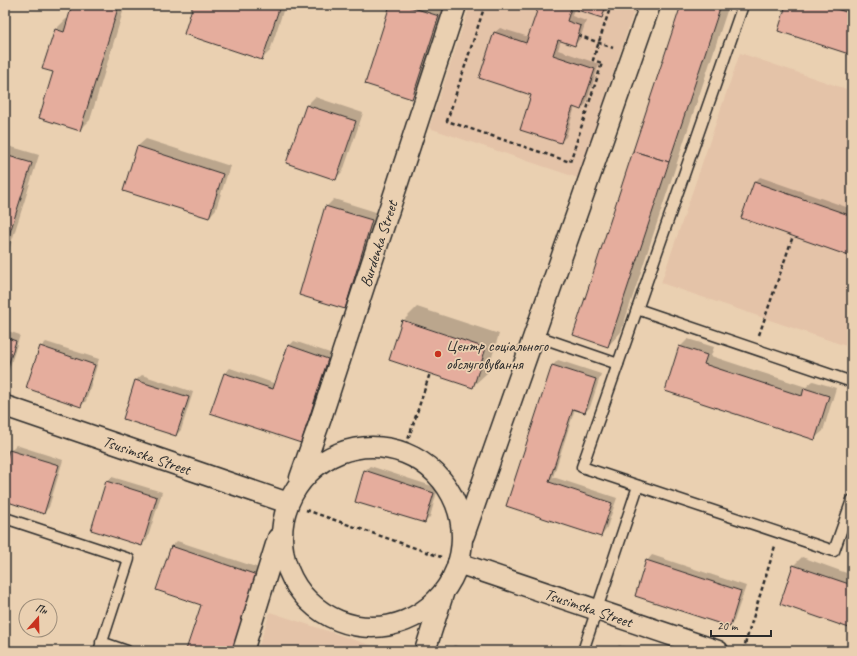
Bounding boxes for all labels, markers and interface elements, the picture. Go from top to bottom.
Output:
street label: Burdenka Street [356,197,403,290]
place label: Центр соціального обслуговування [446,336,550,374]
marker: Центр соціального обслуговування [433,349,443,359]
street label: Tsusimska Street [100,431,195,480]
street label: Tsusimska Street [542,584,636,633]
north arrow [18,598,58,638]
text: Пн [34,600,50,618]
scale bar [711,612,771,638]
text: 20 m [717,618,739,634]

